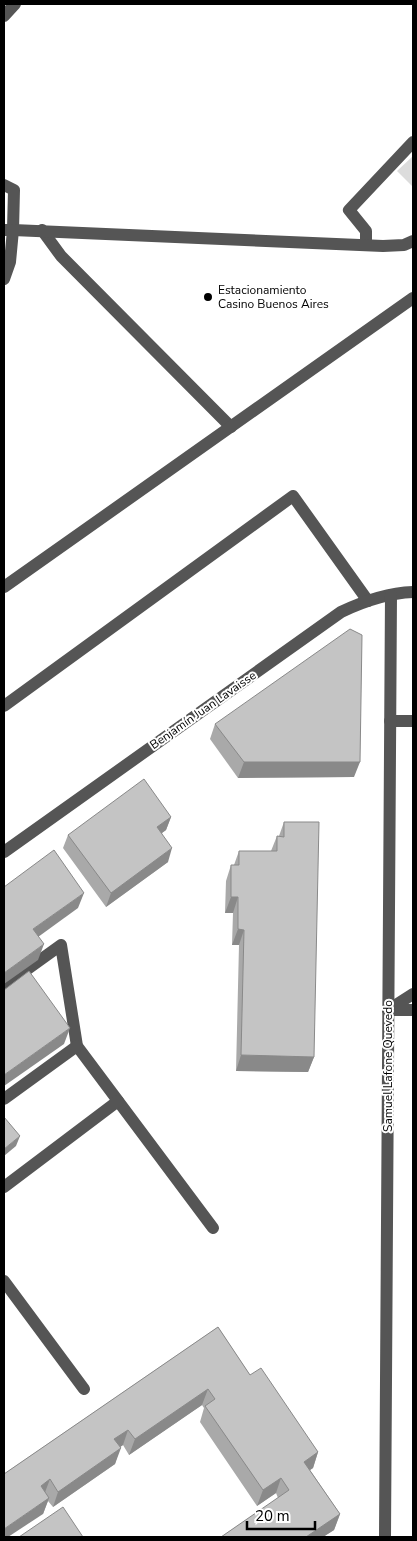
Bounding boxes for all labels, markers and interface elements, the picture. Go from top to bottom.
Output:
place label: Estacionamiento Casino Buenos Aires [218,282,329,312]
marker: Estacionamiento Casino Buenos Aires [202,291,214,303]
street label: Benjamín Juan Lavaisse [147,667,259,753]
street label: Samuel Lafone Quevedo [380,1000,396,1132]
scale bar [247,1498,314,1530]
text: 20 m [255,1506,290,1526]

